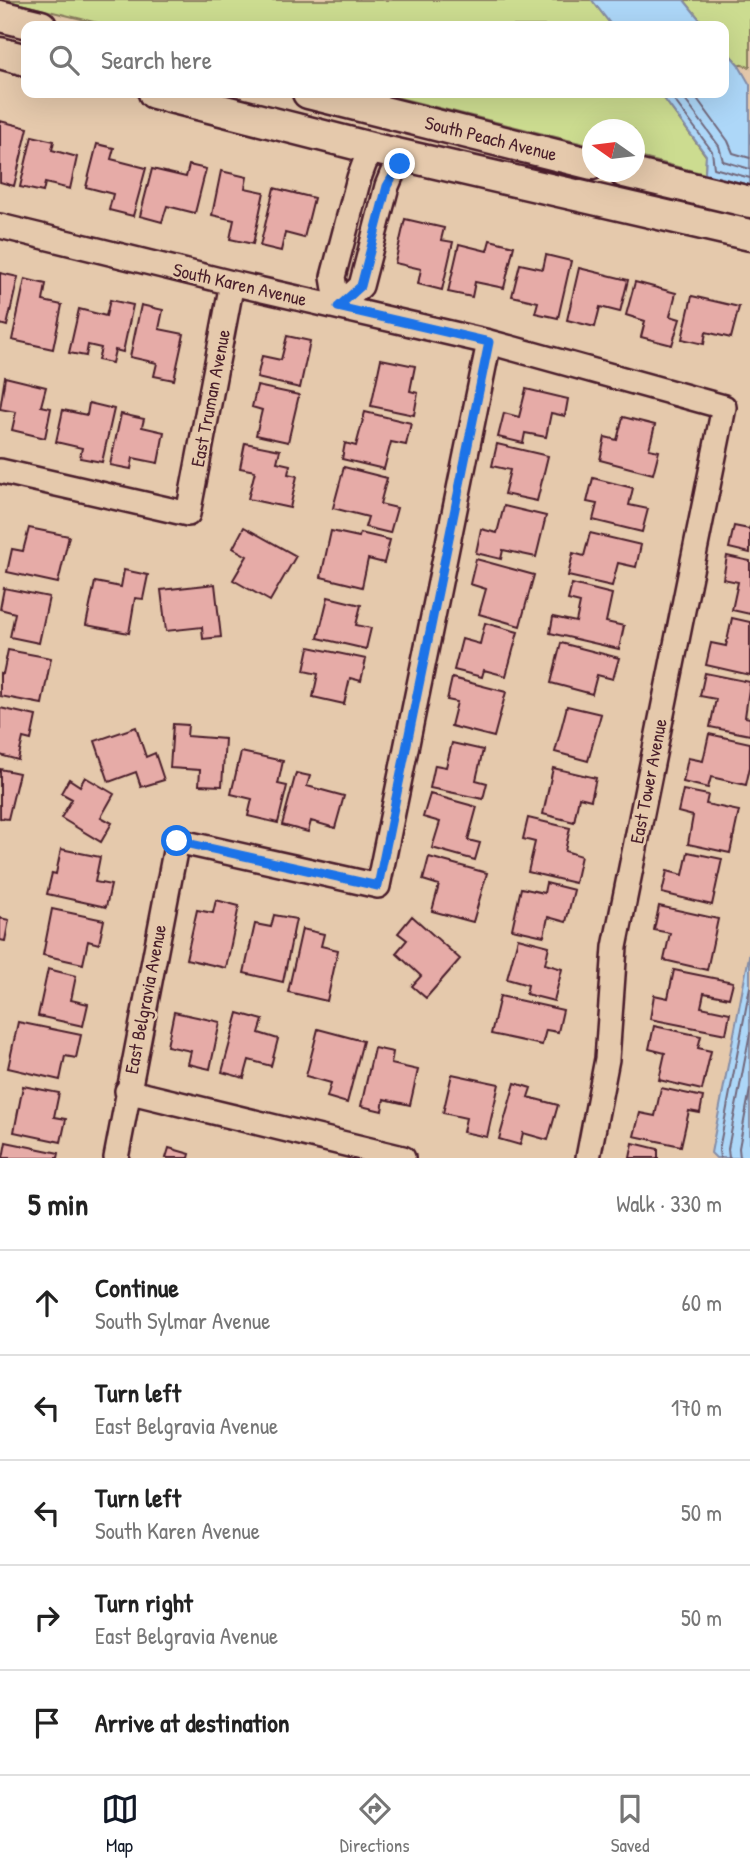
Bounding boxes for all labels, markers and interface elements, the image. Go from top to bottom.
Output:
search box [21,21,729,98]
icon: search [45,41,83,79]
text: Search here [101,42,212,77]
street label: South Peach Avenue [422,109,560,167]
north arrow [582,119,645,182]
route end [384,148,415,179]
street label: South Karen Avenue [171,256,310,312]
street label: East Truman Avenue [184,327,236,469]
street label: East Tower Avenue [623,716,673,846]
route start [161,825,192,856]
street label: East Belgravia Avenue [118,922,172,1076]
text: 5 min [28,1184,88,1224]
text: Walk · 330 m [616,1188,722,1219]
text: Continue [95,1270,179,1305]
icon: ahead [28,1284,66,1322]
text: 60 m [682,1287,722,1318]
text: South Sylmar Avenue [95,1305,270,1336]
text: Turn left [95,1375,181,1410]
icon: left [28,1389,66,1427]
text: 170 m [671,1392,722,1423]
text: East Belgravia Avenue [95,1410,278,1441]
text: Turn left [95,1480,181,1515]
icon: left [28,1494,66,1532]
text: 50 m [681,1497,722,1528]
text: South Karen Avenue [95,1515,260,1546]
text: Turn right [95,1585,193,1620]
icon: right [28,1599,66,1637]
text: 50 m [681,1602,722,1633]
text: East Belgravia Avenue [95,1620,278,1651]
icon: arrive [28,1704,66,1742]
text: Arrive at destination [95,1705,290,1740]
tab: Map [101,1790,139,1858]
tab: Directions [340,1790,410,1858]
tab: Saved [611,1790,649,1858]

